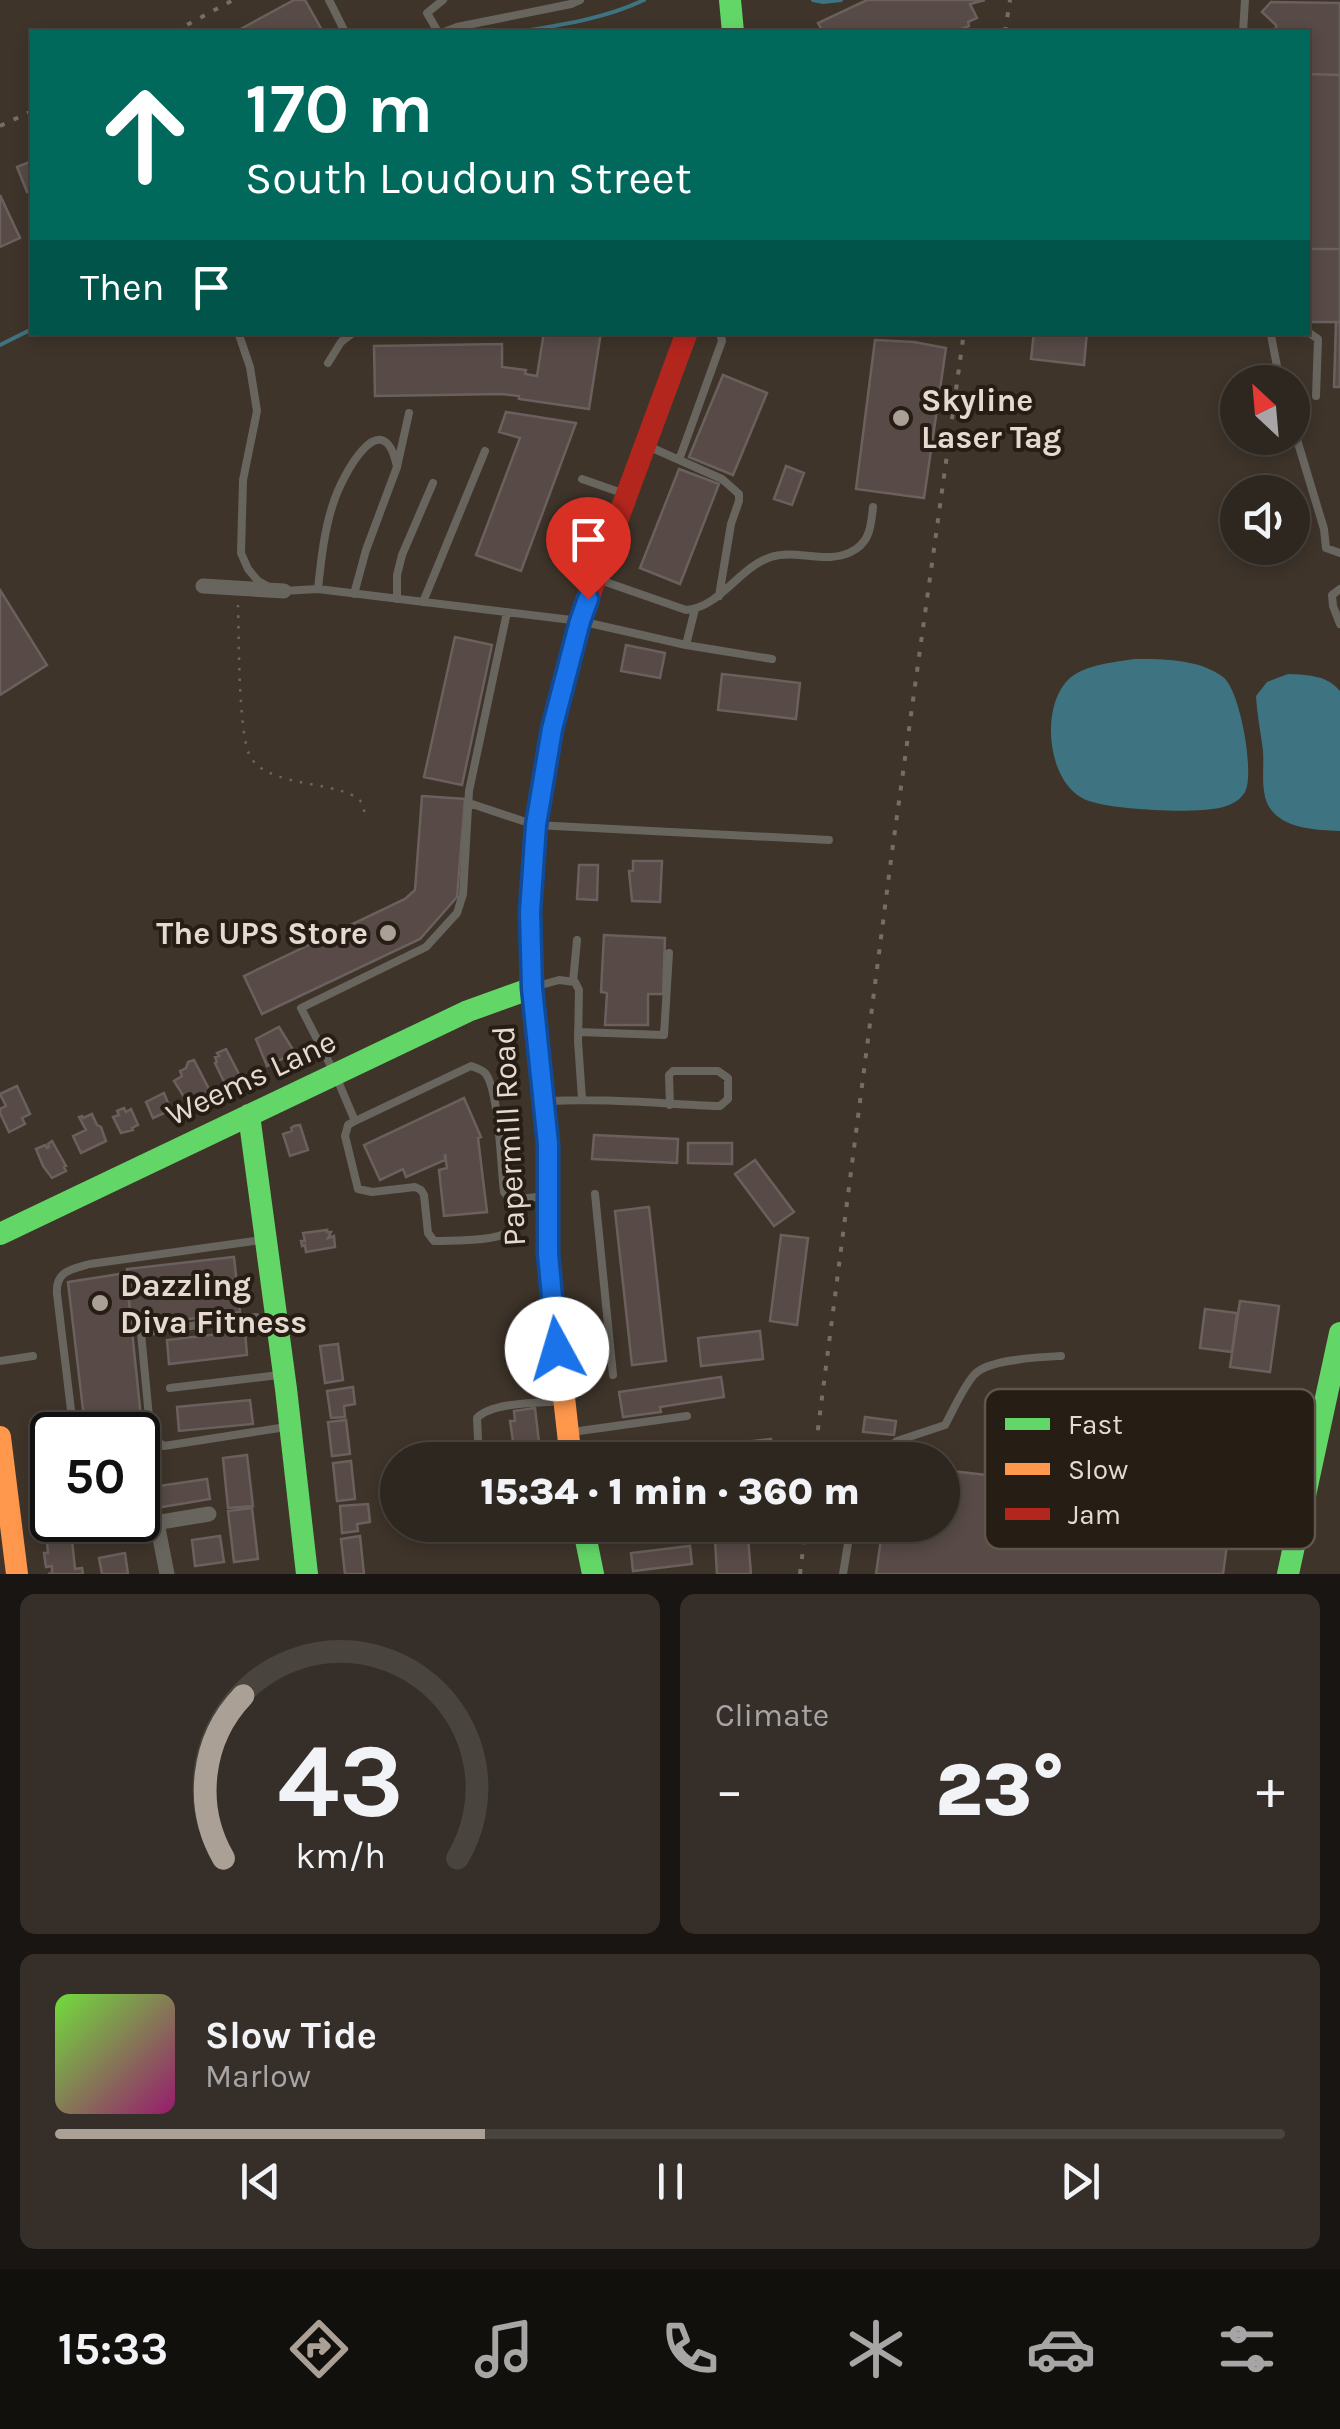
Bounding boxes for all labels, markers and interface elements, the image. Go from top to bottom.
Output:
text: 170 m [245,68,433,150]
icon: ahead [80,70,210,200]
text: South Loudoun Street [245,152,692,204]
icon: arrive [184,260,239,315]
text: Then [80,265,164,310]
north arrow [1220,365,1310,455]
map controls [1220,365,1310,565]
place label: Skyline Laser Tag [921,382,1061,456]
marker: Skyline Laser Tag [890,407,912,429]
button: sound [1220,475,1310,565]
pin [546,497,631,600]
icon: arrive [561,512,616,567]
place label: The UPS Store [156,915,368,952]
marker: The UPS Store [377,922,399,944]
street label: Weems Lane [160,1023,342,1133]
street label: Papermill Road [485,1025,533,1247]
place label: Dazzling Diva Fitness [120,1267,307,1341]
marker: Dazzling Diva Fitness [89,1292,111,1314]
position arrow [505,1297,609,1401]
legend [985,1389,1315,1549]
text: Fast [1068,1408,1123,1441]
speed limit sign: 50 [30,1412,160,1542]
text: Slow [1068,1453,1128,1486]
text: 15:34 · 1 min · 360 m [480,1469,860,1514]
text: Jam [1068,1498,1121,1531]
text: Climate [715,1697,829,1734]
text: 43 [277,1721,403,1842]
text: 23° [935,1746,1065,1834]
text: − [715,1758,744,1822]
text: + [1256,1758,1285,1822]
text: km/h [295,1835,385,1877]
text: Slow Tide [205,2013,377,2058]
text: Marlow [205,2058,311,2095]
icon: previous [233,2154,288,2209]
icon: pause [643,2154,698,2209]
icon: next [1053,2154,1108,2209]
icon: directions [284,2314,354,2384]
icon: music [469,2314,539,2384]
icon: phone [655,2314,725,2384]
icon: climate [841,2314,911,2384]
icon: car [1026,2314,1096,2384]
icon: filters [1212,2314,1282,2384]
text: 15:33 [58,2323,168,2375]

